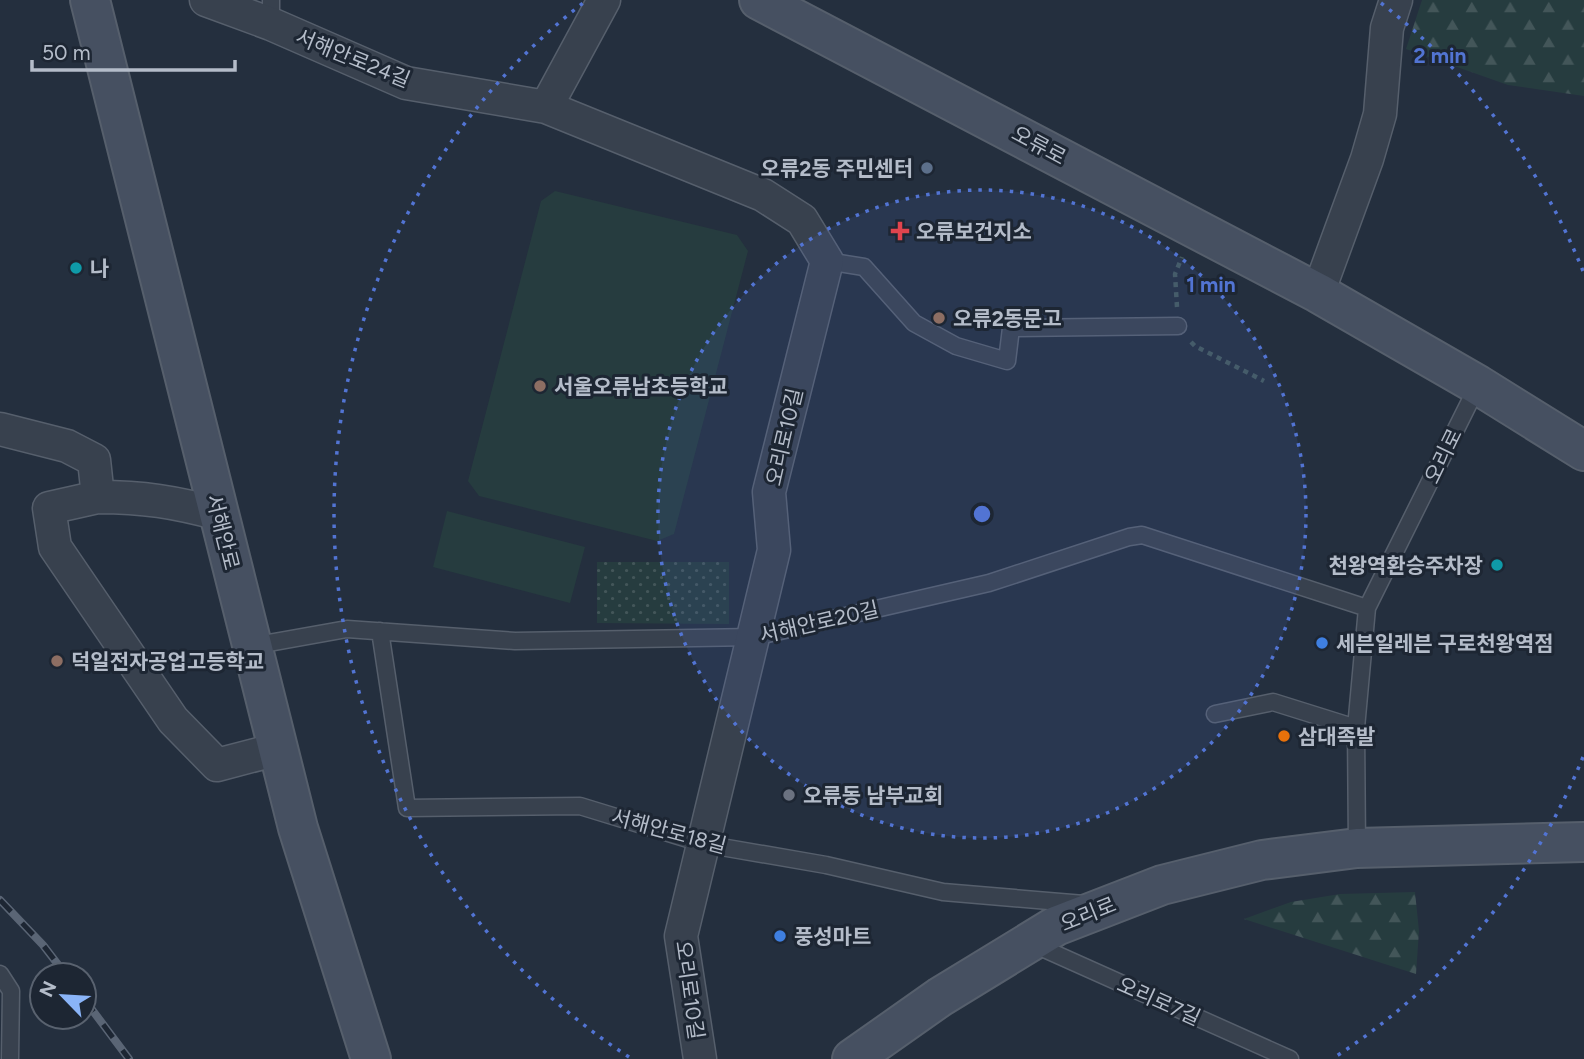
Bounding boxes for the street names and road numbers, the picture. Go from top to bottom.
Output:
street label: 서해안로24길 [292,24,414,92]
street label: 오류로 [1008,120,1070,170]
street label: 오리로10길 [761,386,807,488]
street label: 오리로 [1419,424,1467,488]
street label: 서해안로 [202,491,244,573]
street label: 서해안로20길 [757,596,881,648]
street label: 서해안로18길 [609,804,729,858]
street label: 오리로 [1056,892,1120,936]
street label: 오리로10길 [671,939,709,1041]
street label: 오리로7길 [1113,972,1205,1030]

